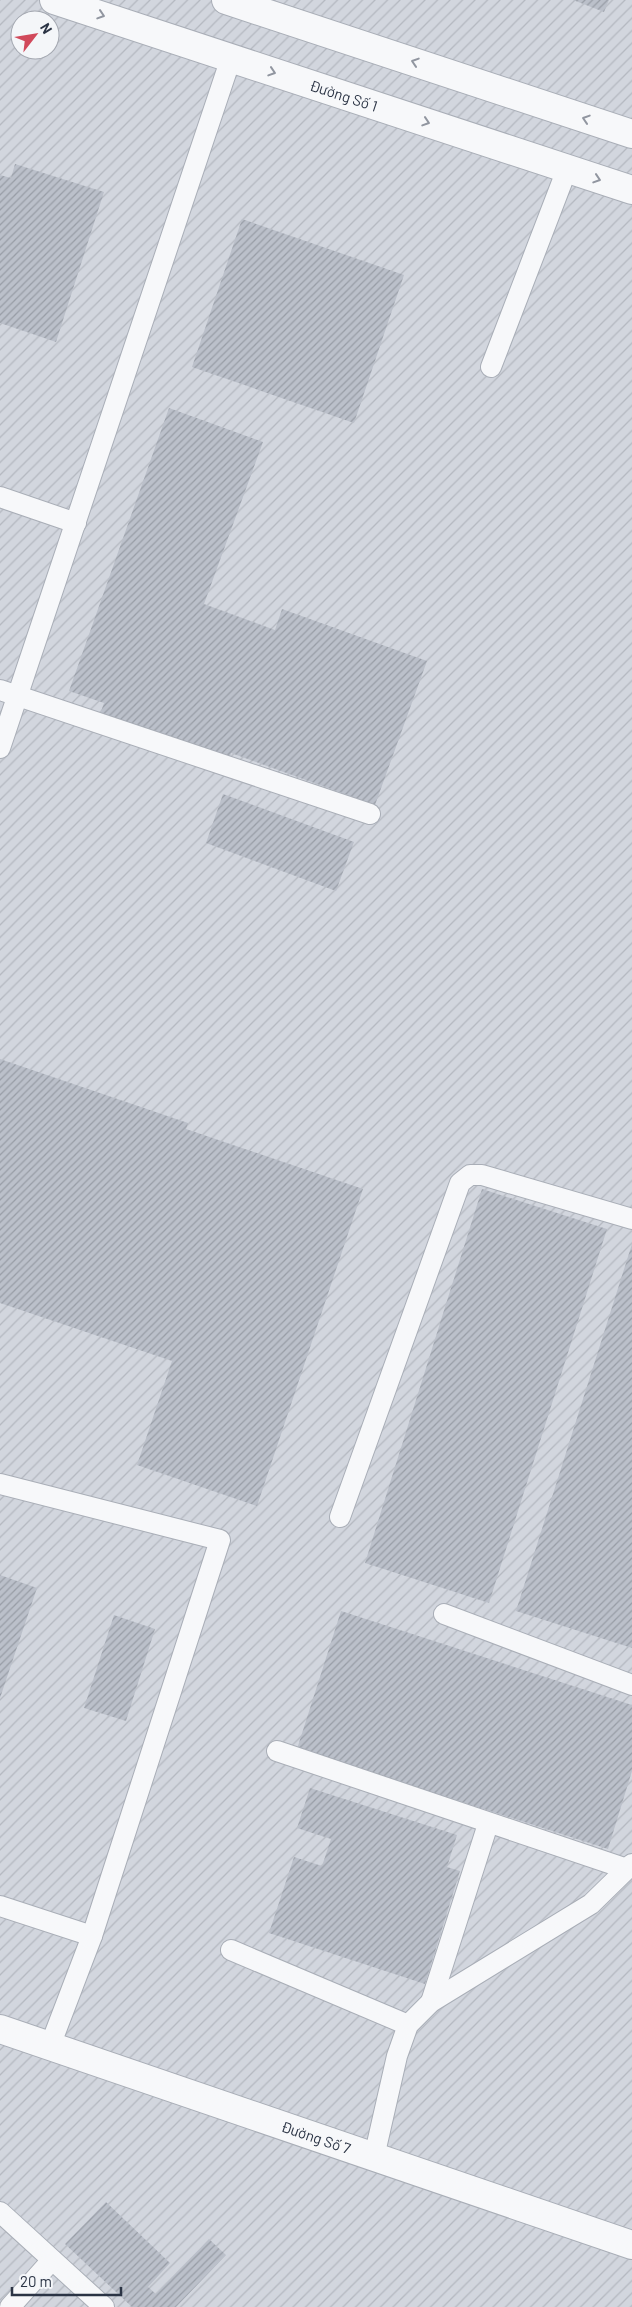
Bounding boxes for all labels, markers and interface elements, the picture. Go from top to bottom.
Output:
one-way arrow [96,9,104,19]
north arrow [10,10,60,60]
text: N [37,20,56,36]
one-way arrow [411,58,419,68]
one-way arrow [267,66,275,76]
street label: Đường Số 1 [307,76,380,115]
one-way arrow [582,115,590,125]
one-way arrow [421,117,430,127]
one-way arrow [592,173,601,183]
street label: Đường Số 7 [279,2117,353,2157]
scale bar [12,2264,121,2296]
text: 20 m [20,2272,52,2290]

